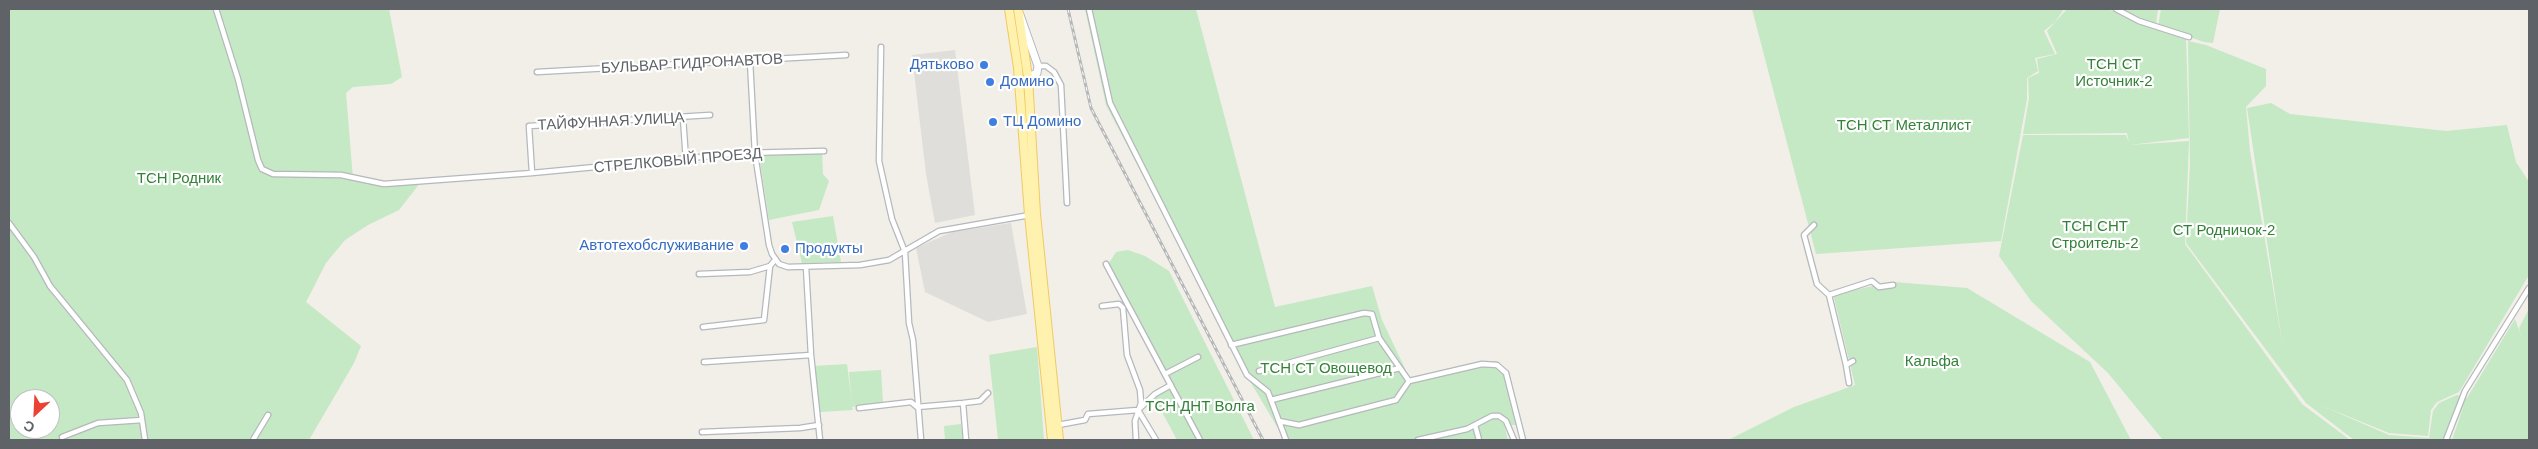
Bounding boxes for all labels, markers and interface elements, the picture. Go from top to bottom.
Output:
street label: БУЛЬВАР ГИДРОНАВТОВ [601,50,783,78]
place label: Дятьково [910,56,974,74]
park label: ТСН СТ Источник-2 [2075,56,2153,91]
marker: Дятьково [978,59,990,71]
place label: Домино [1000,73,1054,91]
marker: Домино [984,76,996,88]
street label: ТАЙФУННАЯ УЛИЦА [537,109,685,135]
place label: ТЦ Домино [1003,113,1081,131]
marker: ТЦ Домино [987,116,999,128]
park label: ТСН СТ Металлист [1837,117,1971,135]
street label: СТРЕЛКОВЫЙ ПРОЕЗД [593,145,763,177]
park label: ТСН Родник [137,170,221,188]
park label: ТСН СНТ Строитель-2 [2051,218,2139,253]
park label: СТ Родничок-2 [2173,222,2275,240]
place label: Автотехобслуживание [579,237,734,255]
marker: Автотехобслуживание [738,240,750,252]
place label: Продукты [795,240,863,258]
marker: Продукты [779,243,791,255]
park label: Кальфа [1905,353,1959,371]
park label: ТСН СТ Овощевод [1260,360,1392,378]
north arrow [10,389,60,439]
park label: ТСН ДНТ Волга [1145,398,1255,416]
text: С [21,417,37,436]

